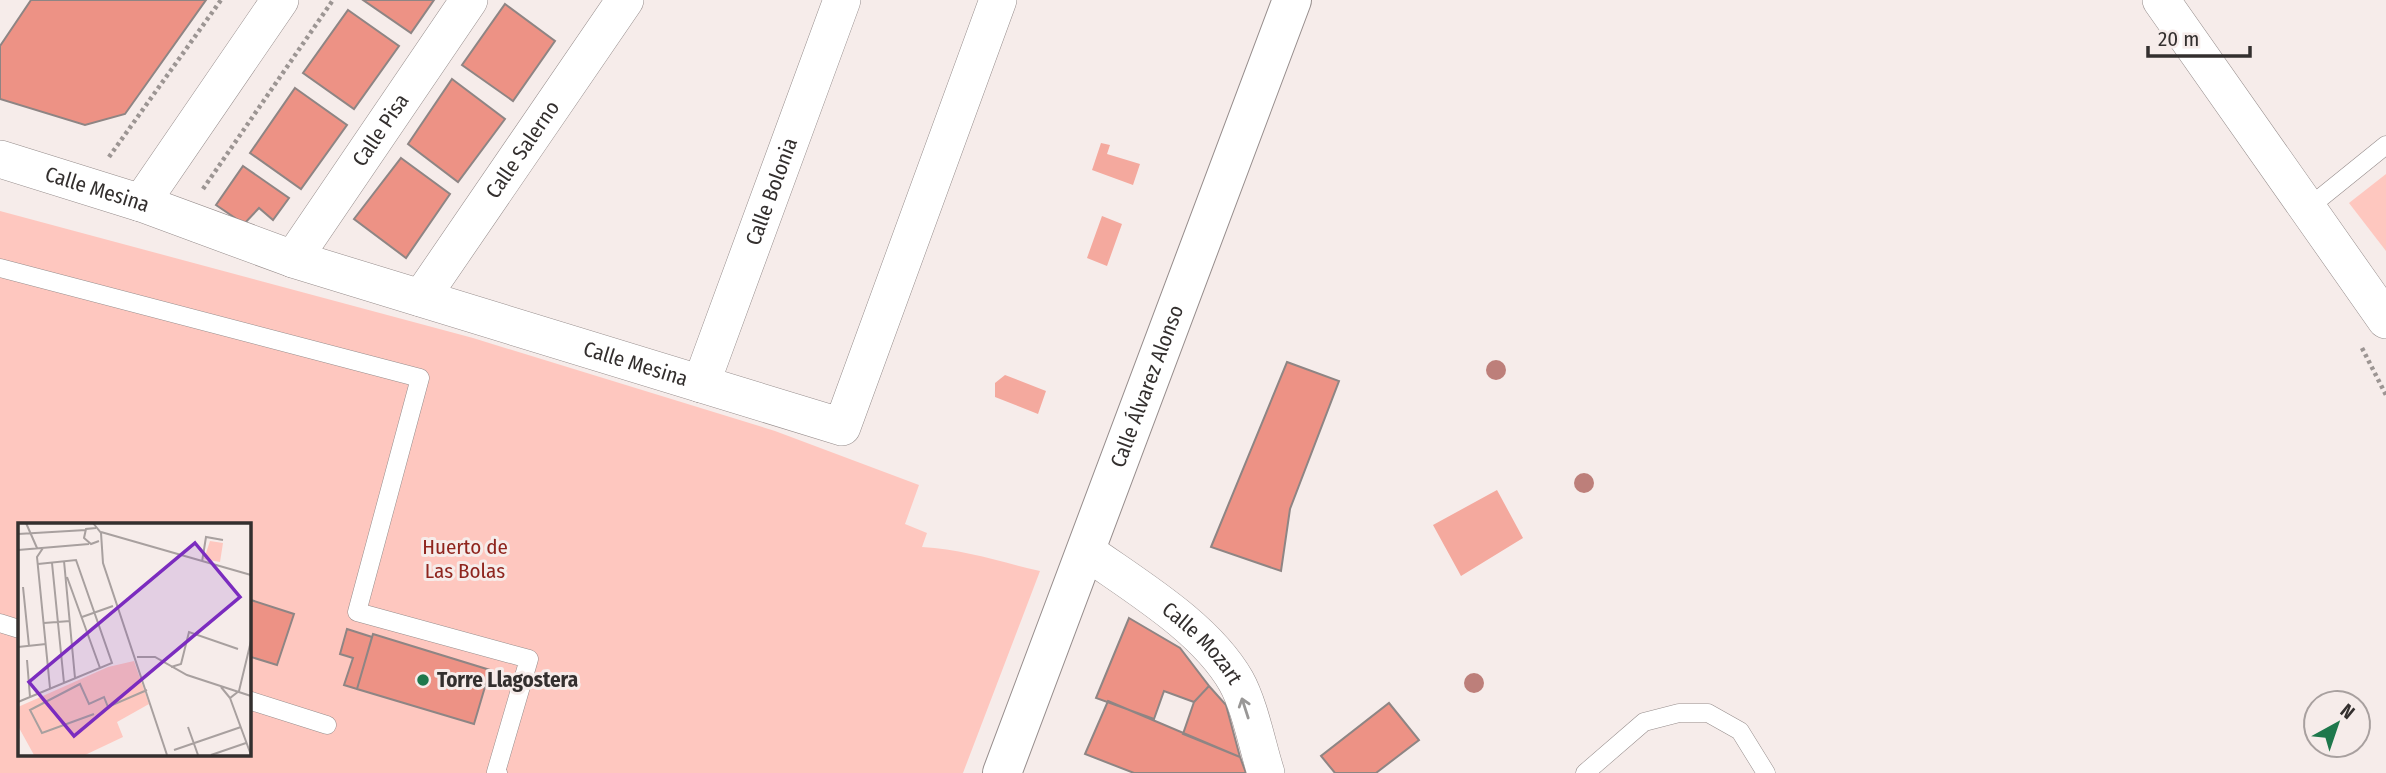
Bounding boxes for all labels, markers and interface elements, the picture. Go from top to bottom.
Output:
scale bar [2148,14,2250,58]
text: 20 m [2158,26,2199,52]
street label: Calle Pisa [347,89,415,171]
street label: Calle Salerno [480,96,565,203]
street label: Calle Bolonia [740,134,803,249]
street label: Calle Mesina [42,161,153,218]
street label: Calle Álvarez Alonso [1105,301,1189,471]
street label: Calle Mesina [580,336,691,392]
inset map [18,523,250,756]
park label: Huerto de Las Bolas [422,534,508,584]
street label: Calle Mozart [1157,596,1248,689]
place label: Torre Llagostera [437,667,578,693]
marker: Torre Llagostera [415,672,431,688]
north arrow [2302,689,2372,759]
one-way arrow [1238,697,1250,719]
text: N [2336,699,2359,724]

